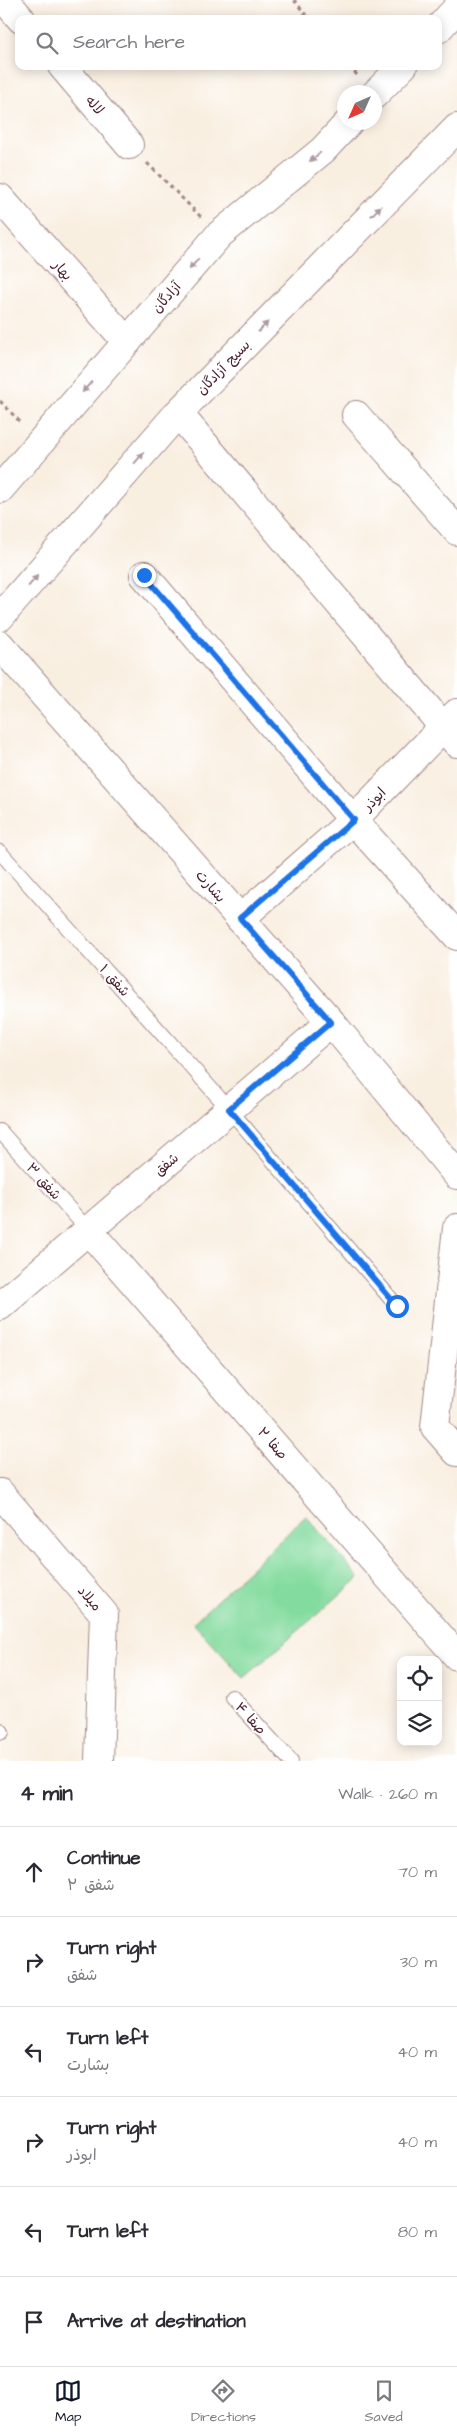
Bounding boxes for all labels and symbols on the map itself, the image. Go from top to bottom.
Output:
north arrow [337,85,382,130]
street label: لاله [80,92,108,120]
one-way arrow [309,152,322,163]
one-way arrow [370,205,382,217]
street label: بهار [47,255,77,285]
one-way arrow [188,258,199,271]
street label: آزادگان [147,277,186,318]
one-way arrow [256,321,268,333]
street label: بسیج آزادگان [192,336,255,400]
one-way arrow [82,381,93,394]
one-way arrow [134,452,145,465]
route end [133,564,156,587]
one-way arrow [27,574,38,587]
street label: ابوذر [358,783,391,817]
street label: بشارت [191,866,230,907]
street label: شفق ۱ [94,960,134,1001]
street label: شفق [150,1148,183,1181]
street label: شفق ۳ [21,1159,65,1205]
route start [386,1295,409,1318]
street label: صفا ۲ [253,1423,292,1464]
street label: میلاد [73,1582,106,1616]
street label: صفا ۴ [230,1698,270,1739]

